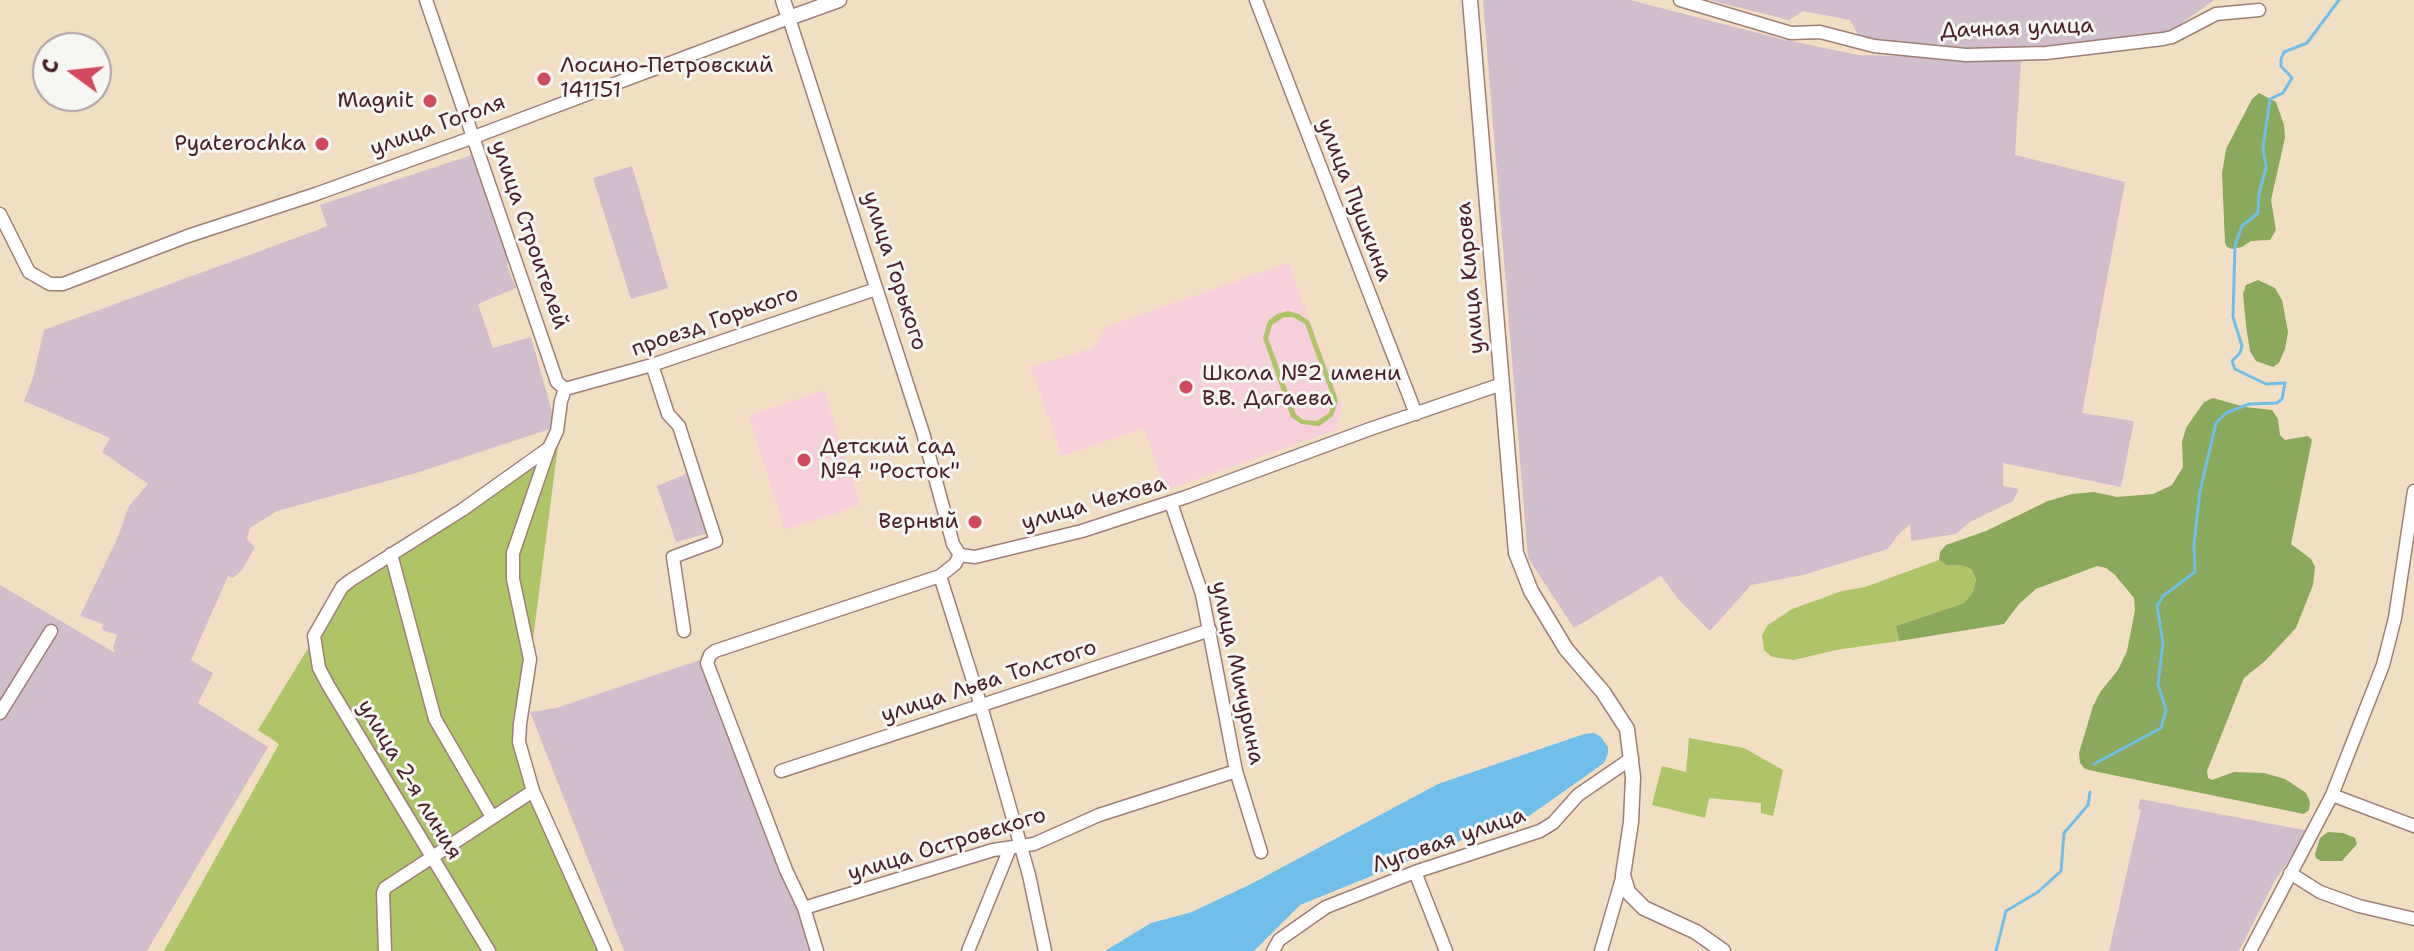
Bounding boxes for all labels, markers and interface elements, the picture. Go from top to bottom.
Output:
street label: Дачная улица [1940,13,2094,45]
north arrow [32,32,112,112]
place label: Лосино-Петровский 141151 [560,53,773,104]
text: С [35,56,66,76]
marker: Лосино-Петровский 141151 [535,70,553,88]
place label: Magnit [337,88,414,114]
street label: улица Гоголя [367,89,509,163]
marker: Magnit [421,92,439,110]
street label: улица Пушкина [1311,115,1397,285]
place label: Pyaterochka [174,131,306,157]
marker: Pyaterochka [313,135,331,153]
street label: улица Строителей [484,137,574,333]
street label: улица Горького [856,188,932,354]
street label: улица Кирова [1451,201,1491,355]
street label: проезд Горького [628,281,802,363]
place label: Школа №2 имени В.В. Дагаева [1202,361,1401,412]
marker: Школа №2 имени В.В. Дагаева [1177,378,1195,396]
place label: Детский сад №4 "Росток" [820,434,960,486]
marker: Детский сад №4 "Росток" [795,451,813,469]
street label: улица Чехова [1019,471,1169,537]
place label: Верный [878,509,959,535]
marker: Верный [966,513,984,531]
street label: улица Мичурина [1205,579,1269,767]
street label: улица Льва Толстого [878,635,1100,729]
street label: улица 2-я линия [351,695,467,865]
street label: улица Островского [845,802,1049,888]
street label: Луговая улица [1369,802,1529,880]

